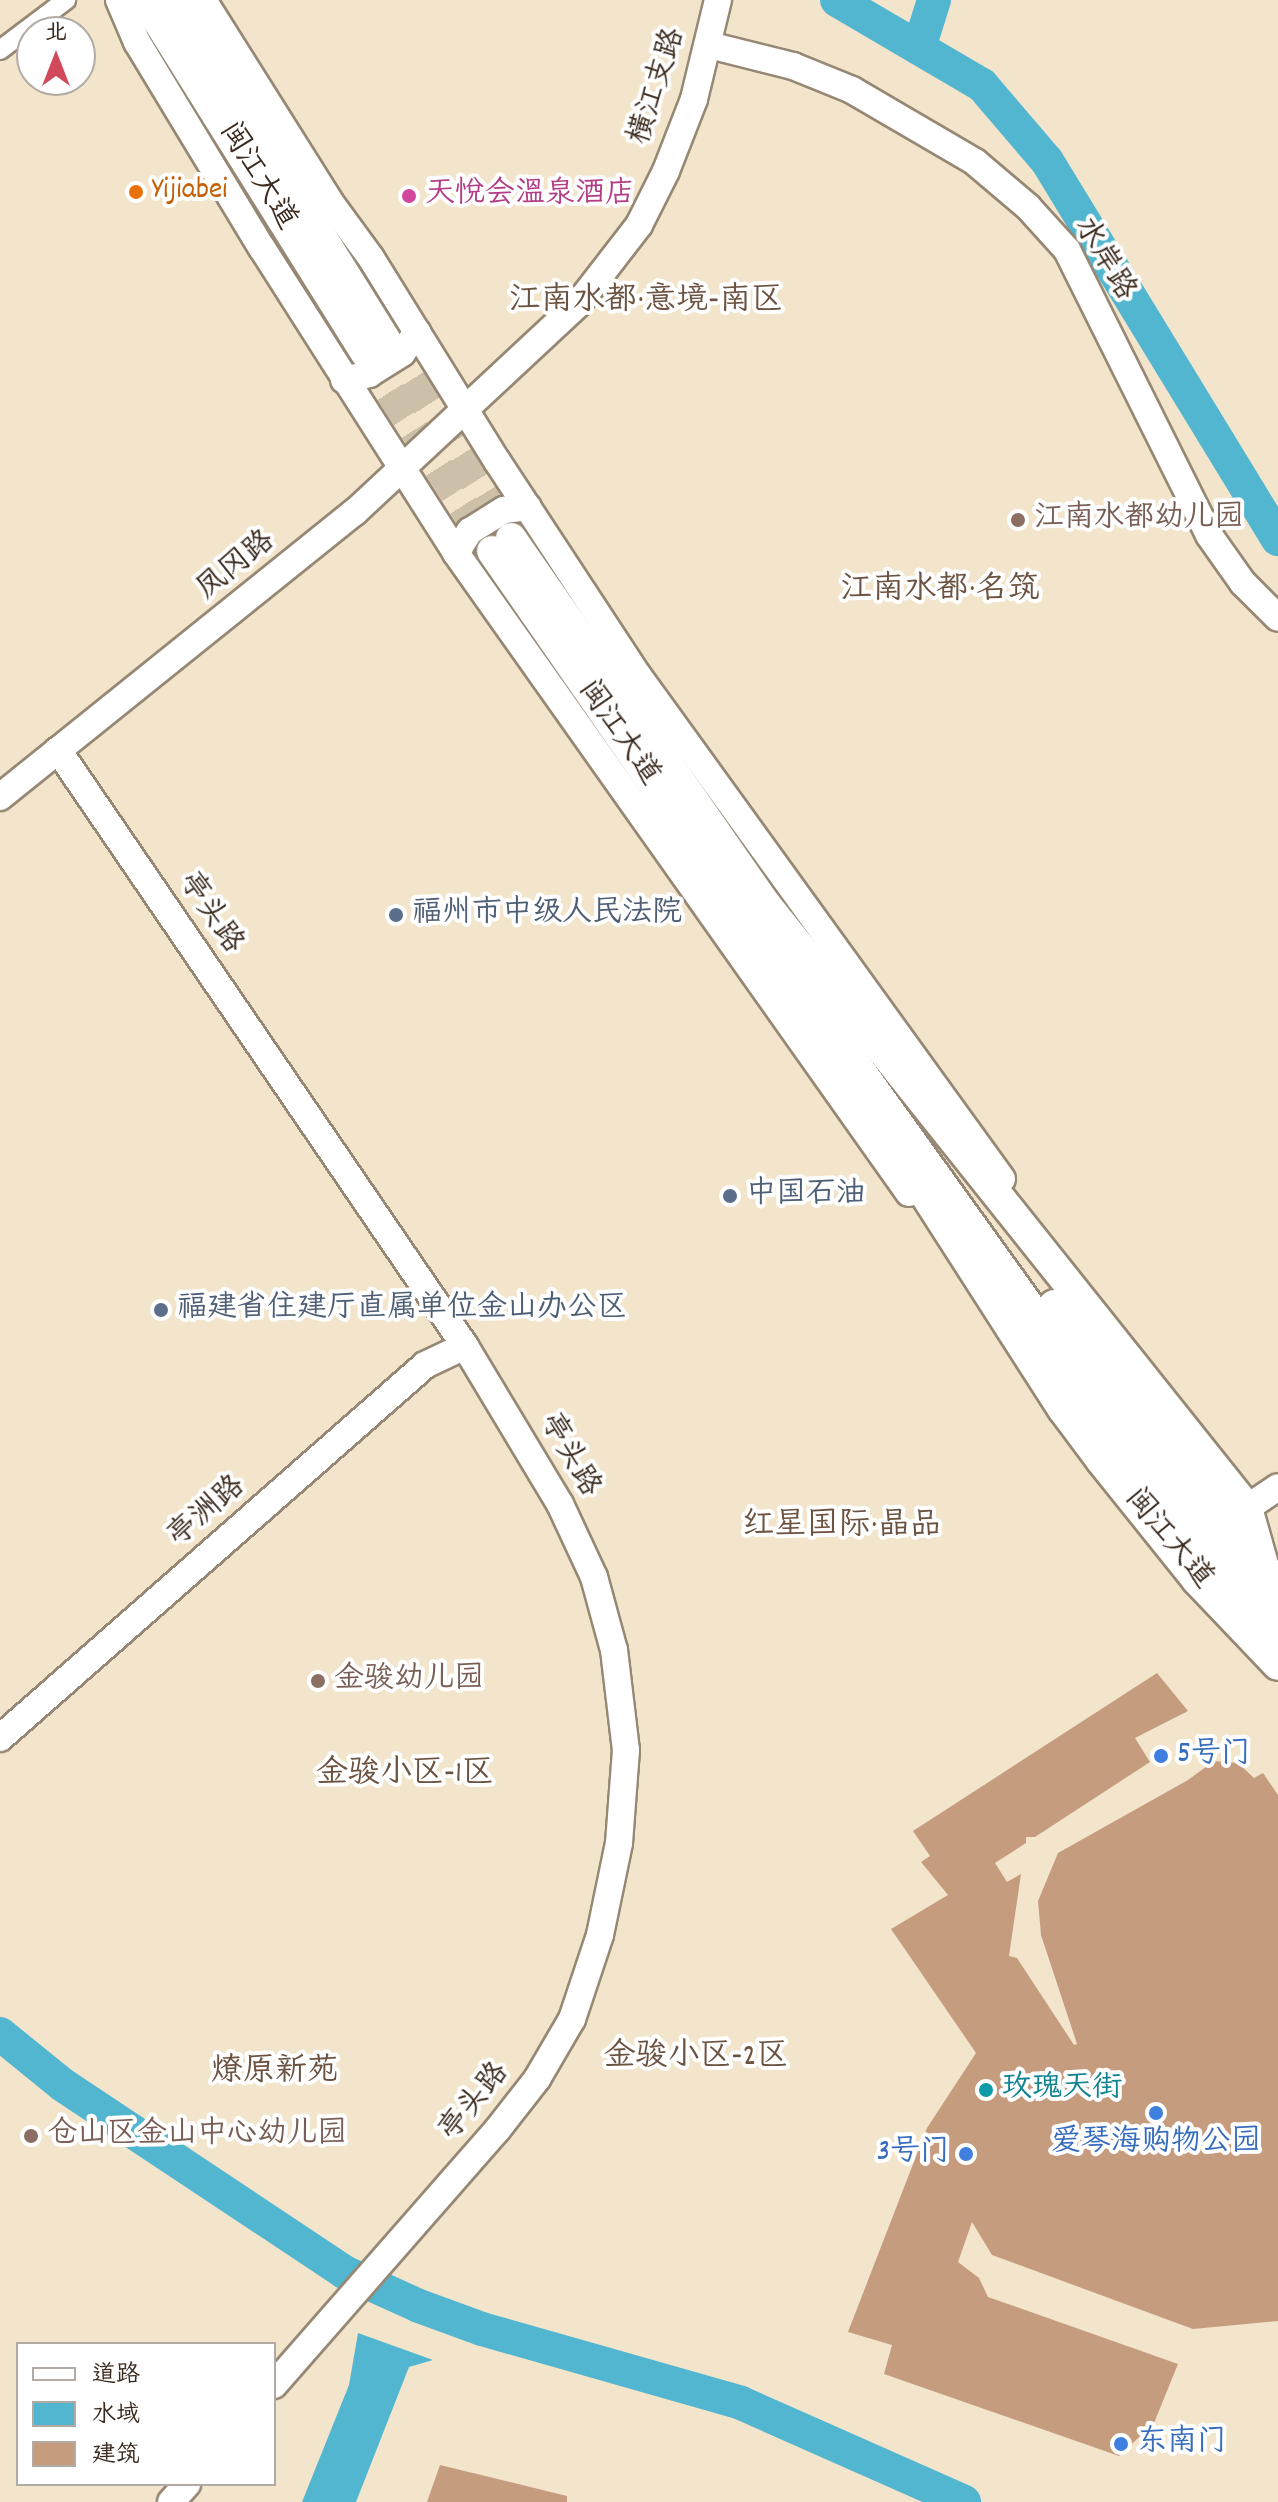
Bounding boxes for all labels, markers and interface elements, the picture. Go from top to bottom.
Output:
north arrow [16,16,96,96]
text: 北 [45,18,67,49]
street label: 横江支路 [623,24,695,150]
street label: 闽江大道 [209,117,303,237]
place label: Yijiabei [152,174,228,210]
place label: 天悦会温泉酒店 [425,178,635,214]
marker: Yijiabei [127,183,145,201]
marker: 天悦会温泉酒店 [400,187,418,205]
street label: 水岸路 [1064,212,1142,308]
district label: 江南水都·意境-南区 [509,283,783,321]
place label: 江南水都幼儿园 [1034,502,1244,538]
marker: 江南水都幼儿园 [1009,511,1027,529]
street label: 凤冈路 [191,525,283,609]
district label: 江南水都·名筑 [840,572,1040,610]
street label: 闽江大道 [568,675,666,793]
street label: 亭头路 [169,867,249,961]
place label: 福州市中级人民法院 [412,897,682,933]
marker: 福州市中级人民法院 [387,906,405,924]
place label: 中国石油 [746,1178,866,1214]
marker: 中国石油 [721,1187,739,1205]
place label: 福建省住建厅直属单位金山办公区 [177,1292,627,1328]
marker: 福建省住建厅直属单位金山办公区 [152,1301,170,1319]
street label: 亭头路 [530,1408,606,1504]
street label: 亭洲路 [162,1470,254,1556]
street label: 闽江大道 [1115,1482,1219,1598]
district label: 红星国际·晶品 [742,1508,942,1546]
place label: 金骏幼儿园 [334,1663,484,1699]
marker: 金骏幼儿园 [309,1672,327,1690]
place label: 5号门 [1177,1738,1251,1774]
marker: 5号门 [1152,1747,1170,1765]
district label: 金骏小区-1区 [316,1756,494,1794]
district label: 金骏小区-2区 [604,2039,788,2077]
district label: 燎原新苑 [211,2054,339,2092]
street label: 亭头路 [434,2057,518,2149]
place label: 玫瑰天街 [1002,2072,1122,2108]
marker: 玫瑰天街 [977,2081,995,2099]
marker: 爱琴海购物公园 [1147,2104,1165,2122]
place label: 仓山区金山中心幼儿园 [47,2118,347,2154]
place label: 爱琴海购物公园 [1051,2126,1261,2162]
marker: 仓山区金山中心幼儿园 [22,2127,40,2145]
place label: 3号门 [877,2136,950,2172]
marker: 3号门 [957,2145,975,2163]
legend [16,2342,276,2486]
text: 道路 [92,2359,140,2393]
text: 水域 [92,2399,140,2433]
place label: 东南门 [1137,2426,1227,2462]
marker: 东南门 [1112,2435,1130,2453]
text: 建筑 [92,2439,140,2473]

